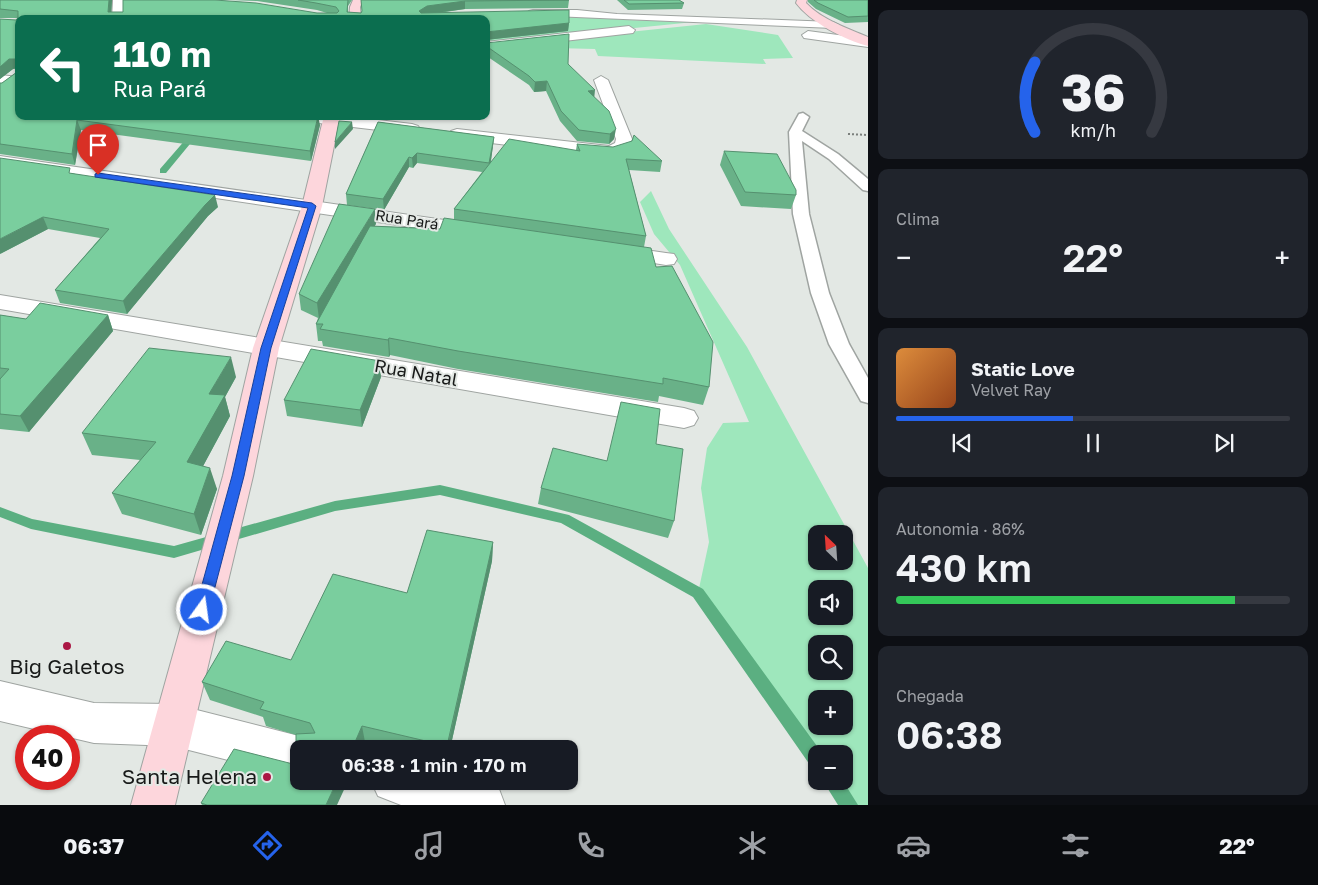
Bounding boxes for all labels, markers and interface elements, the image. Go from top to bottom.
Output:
text: 110 m [113,33,211,75]
icon: left [30,35,95,100]
text: 36 [1061,60,1125,122]
text: Rua Pará [113,75,206,102]
text: km/h [1070,119,1116,141]
pin [77,124,119,175]
icon: arrive [84,131,112,159]
street label: Rua Pará [374,205,440,233]
text: Clima [896,209,940,229]
text: 22° [1063,235,1123,280]
text: − [896,241,911,274]
text: + [1275,241,1290,274]
street label: Rua Natal [373,354,460,390]
text: Static Love [971,357,1075,380]
text: Velvet Ray [971,380,1052,400]
icon: previous [948,429,976,457]
icon: pause [1079,429,1107,457]
icon: next [1210,429,1238,457]
text: Autonomia · 86% [896,519,1025,539]
north arrow [808,525,852,570]
map controls [808,525,853,790]
text: 430 km [896,545,1032,590]
button: sound [808,580,853,625]
position arrow [175,583,227,635]
button: search [808,635,853,680]
marker: Big Galetos [61,640,73,652]
place label: Big Galetos [9,653,125,679]
text: Chegada [896,686,964,706]
button: + [808,690,853,735]
text: 06:38 [896,712,1003,757]
speed limit sign: 40 [15,725,80,790]
button: − [808,745,853,790]
text: 06:38 · 1 min · 170 m [341,753,527,776]
place label: Santa Helena [122,763,257,789]
marker: Santa Helena [261,771,273,783]
icon: directions [250,828,285,863]
icon: music [412,828,447,863]
icon: phone [573,828,608,863]
icon: climate [735,828,770,863]
icon: car [896,828,931,863]
icon: filters [1058,828,1093,863]
text: 06:37 [63,832,124,859]
text: 22° [1219,832,1255,859]

